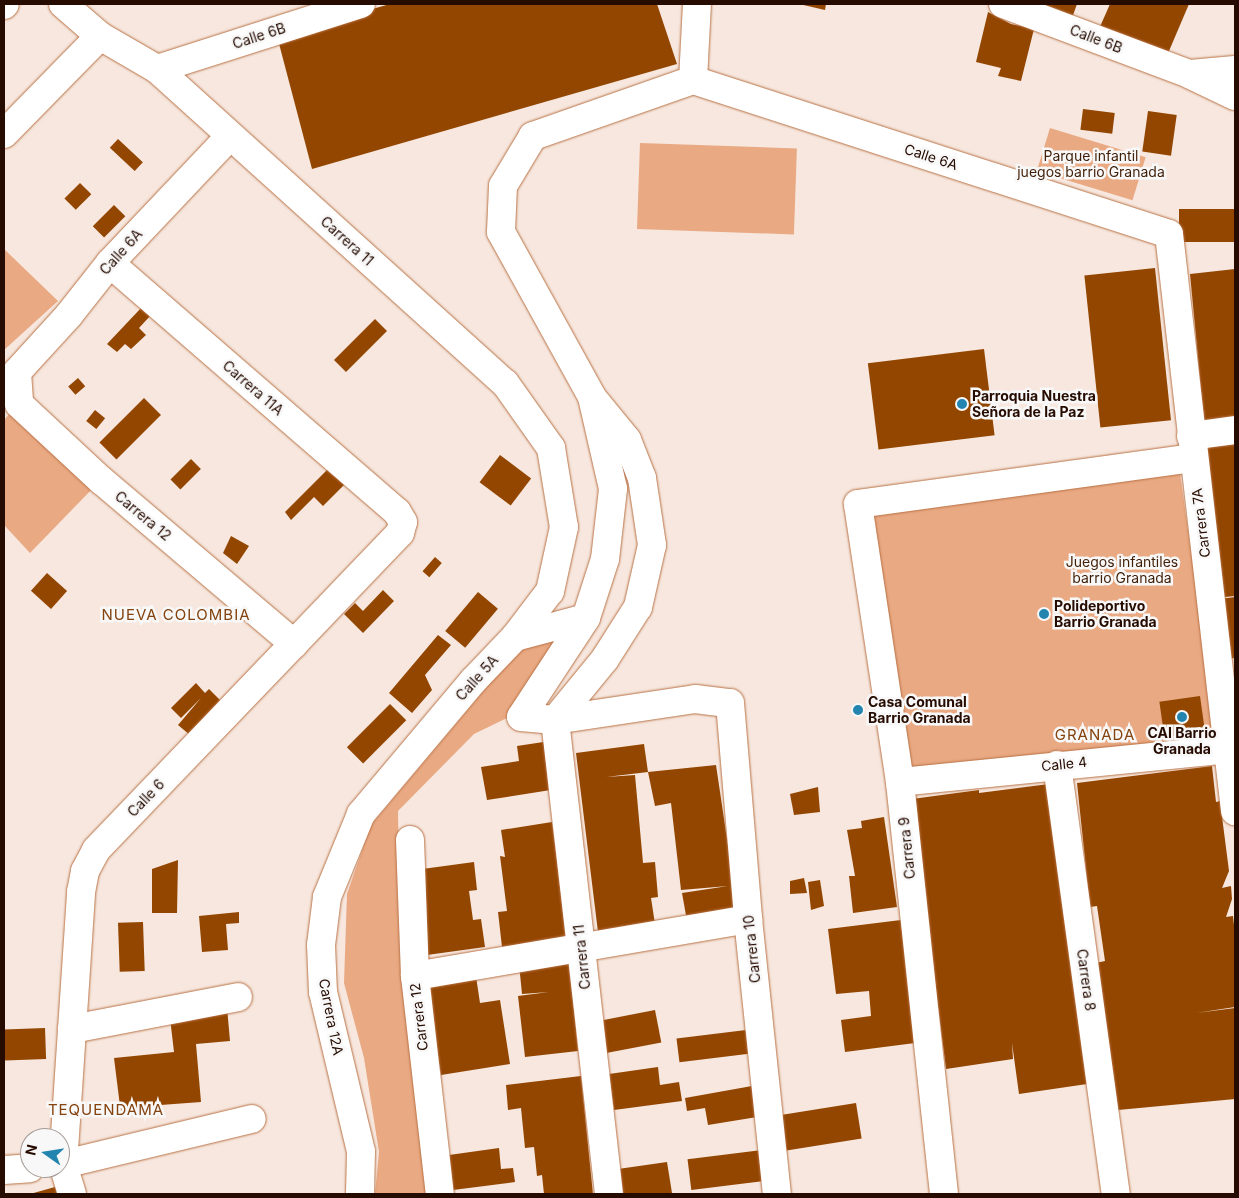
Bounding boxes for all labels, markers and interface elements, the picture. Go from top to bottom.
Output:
street label: Calle 6B [230,20,288,52]
street label: Calle 6B [1067,21,1125,57]
street label: Calle 6A [902,140,960,174]
park label: Parque infantil juegos barrio Granada [1017,148,1165,180]
street label: Carrera 11 [317,213,377,269]
street label: Calle 6A [96,226,146,278]
street label: Carrera 11A [219,357,287,419]
place label: Parroquia Nuestra Señora de la Paz [972,388,1096,421]
marker: Parroquia Nuestra Señora de la Paz [956,398,968,410]
street label: Carrera 7A [1188,487,1214,559]
street label: Carrera 12 [112,488,174,544]
park label: Juegos infantiles barrio Granada [1066,554,1178,586]
place label: Polideportivo Barrio Granada [1054,598,1157,630]
district label: NUEVA COLOMBIA [100,606,252,624]
marker: Polideportivo Barrio Granada [1038,608,1050,620]
street label: Calle 5A [452,652,502,704]
place label: Casa Comunal Barrio Granada [868,694,971,726]
marker: Casa Comunal Barrio Granada [852,704,864,716]
marker: CAI Barrio Granada [1176,711,1188,723]
place label: CAI Barrio Granada [1147,725,1217,758]
district label: GRANADA [1054,726,1136,744]
street label: Calle 4 [1040,753,1088,775]
street label: Calle 6 [124,776,168,820]
street label: Carrera 9 [895,816,919,880]
street label: Carrera 10 [740,914,764,984]
street label: Carrera 11 [570,924,594,990]
street label: Carrera 8 [1073,948,1099,1012]
street label: Carrera 12A [315,977,347,1057]
street label: Carrera 12 [407,982,431,1052]
district label: TEQUENDAMA [47,1101,165,1119]
north arrow [20,1128,70,1178]
text: N [21,1143,40,1157]

